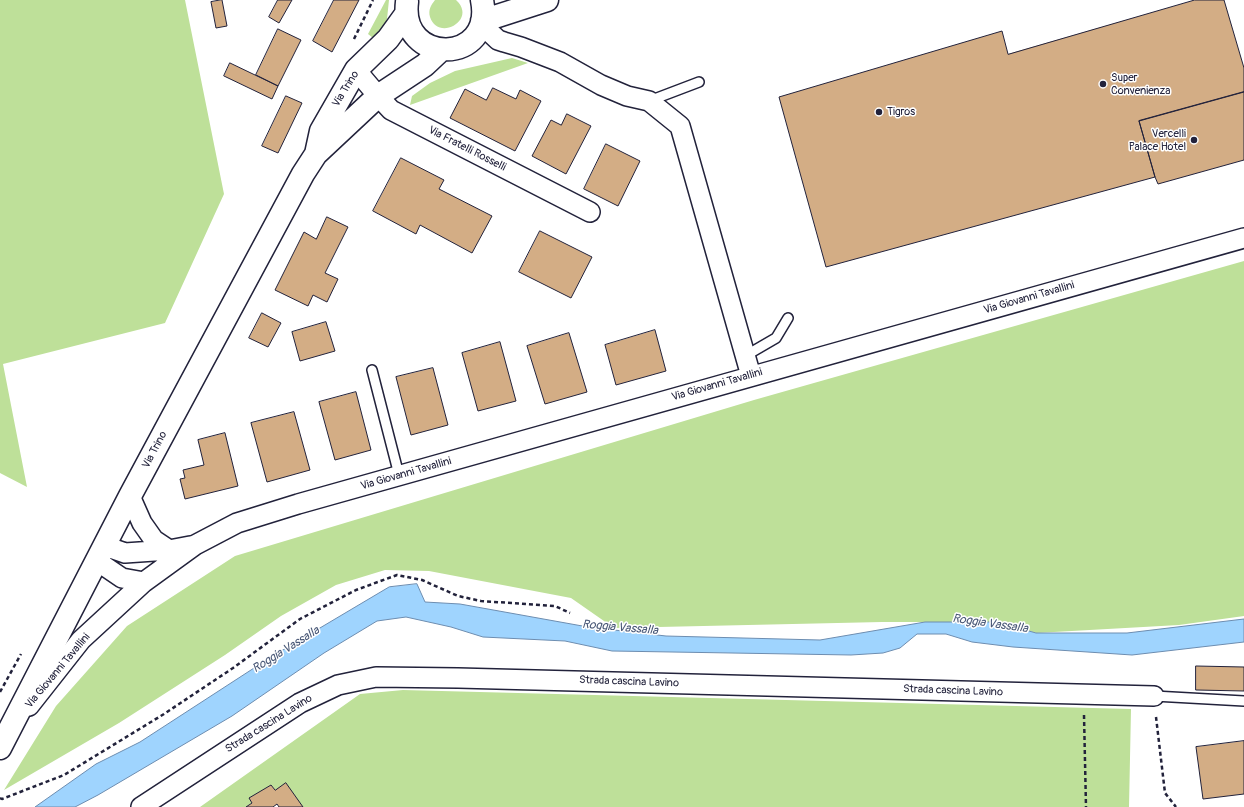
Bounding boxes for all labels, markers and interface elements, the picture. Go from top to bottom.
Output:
street label: Via Trino [330,69,362,109]
place label: Super Convenienza [1111,71,1170,97]
marker: Super Convenienza [1098,79,1108,89]
place label: Tigros [887,105,915,119]
marker: Tigros [874,107,884,117]
street label: Via Fratelli Rosselli [426,124,508,174]
place label: Vercelli Palace Hotel [1129,127,1186,153]
marker: Vercelli Palace Hotel [1189,135,1199,145]
street label: Via Giovanni Tavallini [982,279,1076,317]
street label: Via Giovanni Tavallini [670,366,764,404]
street label: Via Trino [140,429,170,471]
street label: Via Giovanni Tavallini [359,455,453,493]
water label: Roggia Vassalla [951,612,1029,636]
water label: Roggia Vassalla [581,618,659,638]
water label: Roggia Vassalla [250,624,322,676]
street label: Via Giovanni Tavallini [23,631,93,711]
street label: Strada cascina Lavino [579,674,679,690]
street label: Strada cascina Lavino [903,683,1003,699]
street label: Strada cascina Lavino [223,692,315,756]

